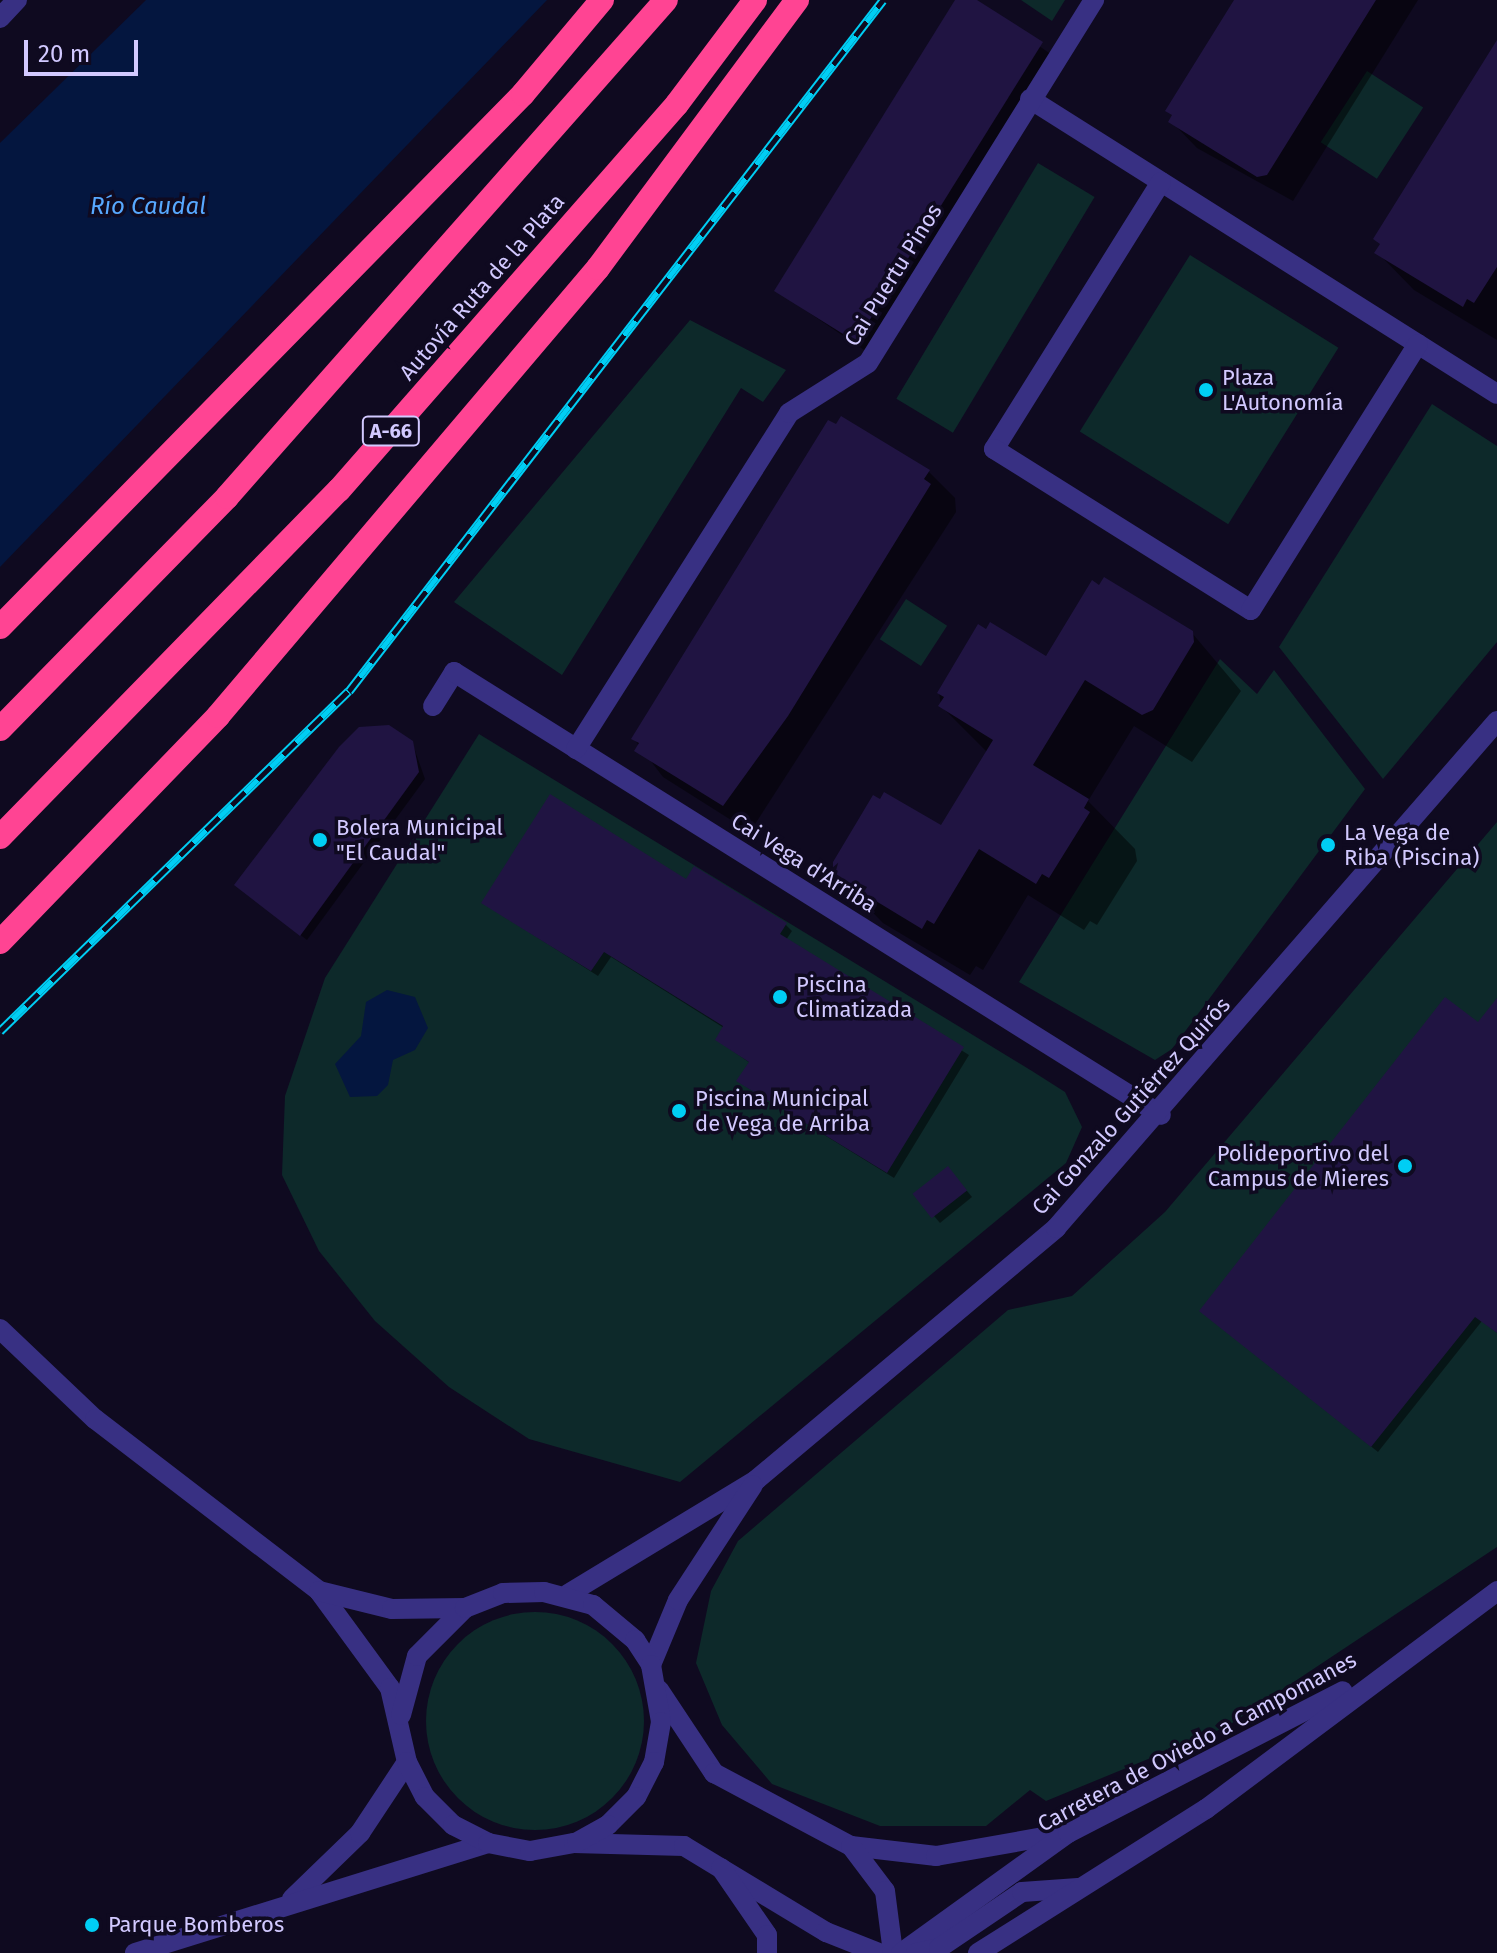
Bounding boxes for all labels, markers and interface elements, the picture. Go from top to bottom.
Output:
scale bar [28,24,142,74]
text: 20 m [38,40,90,68]
street label: Autovía Ruta de la Plata [394,189,570,385]
water label: Río Caudal [90,193,206,221]
street label: Cai Puertu Pinos [839,199,947,351]
place label: Plaza L'Autonomía [1222,364,1344,416]
marker: Plaza L'Autonomía [1197,381,1215,399]
road number: A-66 [361,415,421,447]
street label: Cai Vega d'Arriba [726,808,882,918]
place label: Bolera Municipal "El Caudal" [336,814,503,866]
place label: La Vega de Riba (Piscina) [1344,819,1479,870]
marker: Bolera Municipal "El Caudal" [311,831,329,849]
marker: La Vega de Riba (Piscina) [1319,836,1337,854]
place label: Piscina Climatizada [796,971,912,1022]
marker: Piscina Climatizada [771,988,789,1006]
street label: Cai Gonzalo Gutiérrez Quirós [1026,992,1236,1220]
place label: Piscina Municipal de Vega de Arriba [695,1085,870,1136]
marker: Piscina Municipal de Vega de Arriba [670,1102,688,1120]
place label: Polideportivo del Campus de Mieres [1208,1140,1389,1192]
marker: Polideportivo del Campus de Mieres [1396,1157,1414,1175]
street label: Carretera de Oviedo a Campomanes [1033,1647,1361,1837]
place label: Parque Bomberos [108,1912,284,1938]
marker: Parque Bomberos [83,1916,101,1934]

